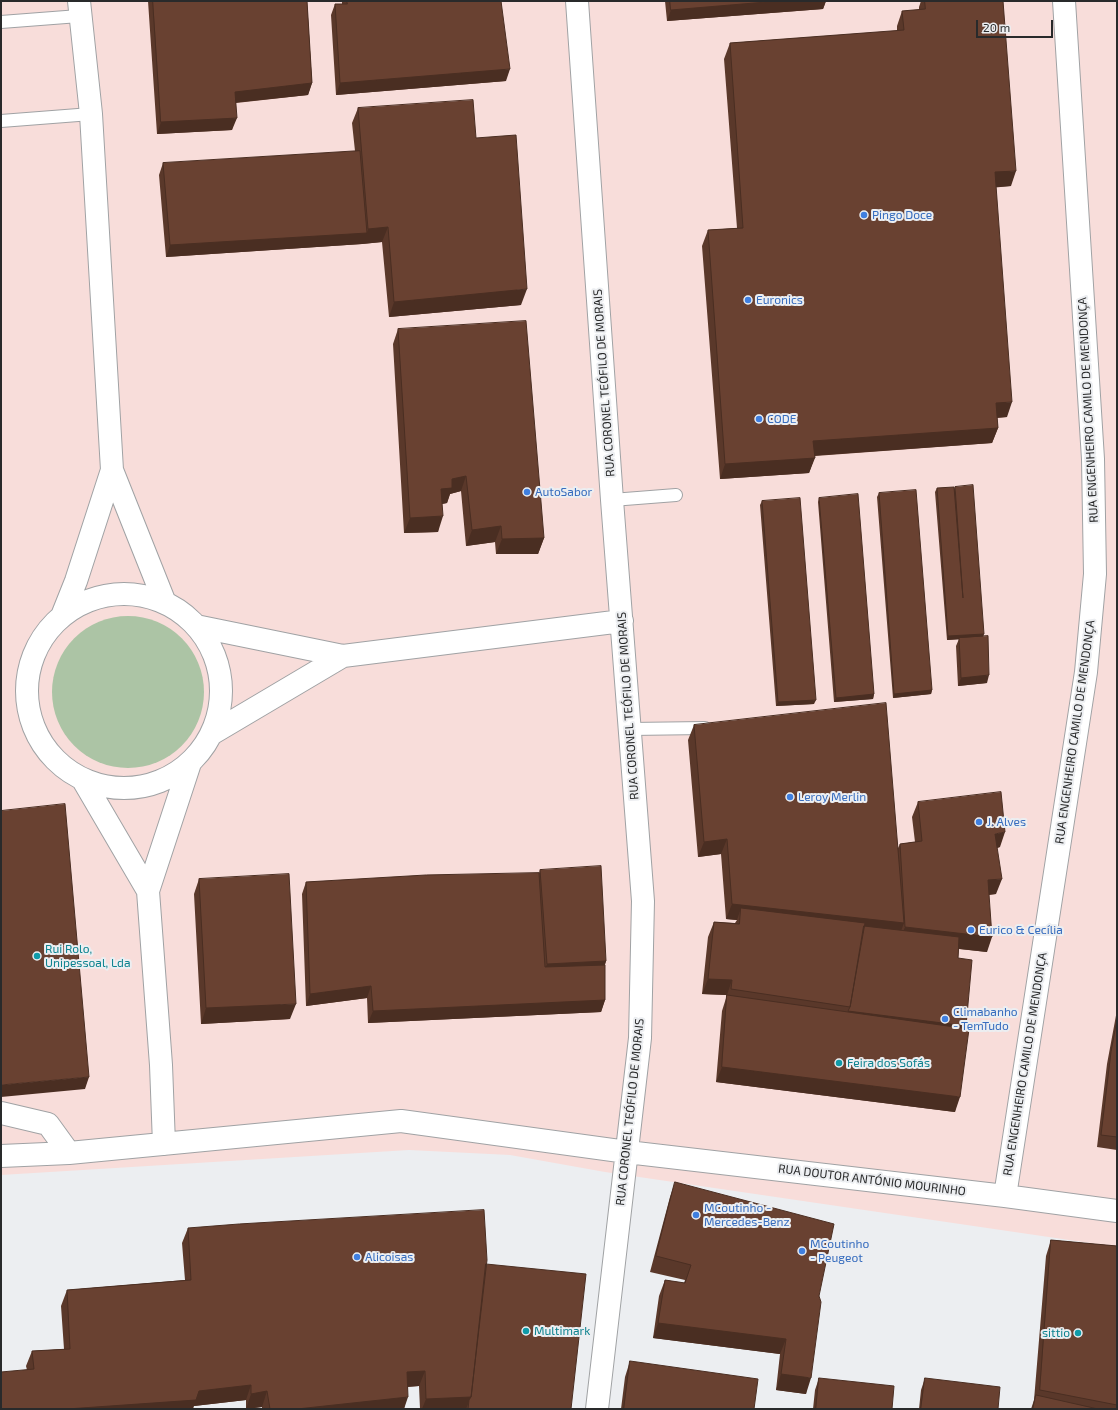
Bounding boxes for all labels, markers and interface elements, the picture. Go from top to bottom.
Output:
scale bar [978,12,1055,38]
text: 20 m [983,20,1010,34]
place label: Pingo Doce [872,208,932,222]
marker: Pingo Doce [859,210,869,220]
street label: RUA CORONEL TEÓFILO DE MORAIS [590,289,618,477]
place label: Euronics [756,293,803,307]
marker: Euronics [743,295,753,305]
street label: RUA ENGENHEIRO CAMILO DE MENDONÇA [1075,297,1101,523]
place label: CODE [767,412,796,426]
marker: CODE [754,414,764,424]
place label: AutoSabor [535,485,592,499]
marker: AutoSabor [522,487,532,497]
street label: RUA CORONEL TEÓFILO DE MORAIS [614,612,642,800]
street label: RUA ENGENHEIRO CAMILO DE MENDONÇA [1052,619,1098,845]
place label: Leroy Merlin [798,790,866,804]
marker: Leroy Merlin [785,792,795,802]
place label: J. Alves [987,815,1026,829]
marker: J. Alves [974,817,984,827]
place label: Eurico & Cecília [979,923,1063,937]
marker: Eurico & Cecília [966,925,976,935]
place label: Rui Rolo, Unipessoal, Lda [45,942,131,970]
marker: Rui Rolo, Unipessoal, Lda [32,951,42,961]
street label: RUA ENGENHEIRO CAMILO DE MENDONÇA [1000,951,1050,1177]
place label: Climabanho - TemTudo [953,1005,1018,1033]
marker: Climabanho - TemTudo [940,1014,950,1024]
street label: RUA CORONEL TEÓFILO DE MORAIS [613,1018,647,1206]
place label: Feira dos Sofás [847,1056,930,1070]
marker: Feira dos Sofás [834,1058,844,1068]
street label: RUA DOUTOR ANTÓNIO MOURINHO [777,1161,967,1199]
place label: MCoutinho - Mercedes-Benz [704,1201,790,1229]
marker: MCoutinho - Mercedes-Benz [691,1210,701,1220]
place label: MCoutinho - Peugeot [810,1237,869,1265]
marker: MCoutinho - Peugeot [797,1246,807,1256]
place label: Alicoisas [365,1250,413,1264]
marker: Alicoisas [352,1252,362,1262]
place label: Multimark [534,1324,590,1338]
marker: Multimark [521,1326,531,1336]
place label: sittio [1042,1326,1070,1340]
marker: sittio [1073,1328,1083,1338]

